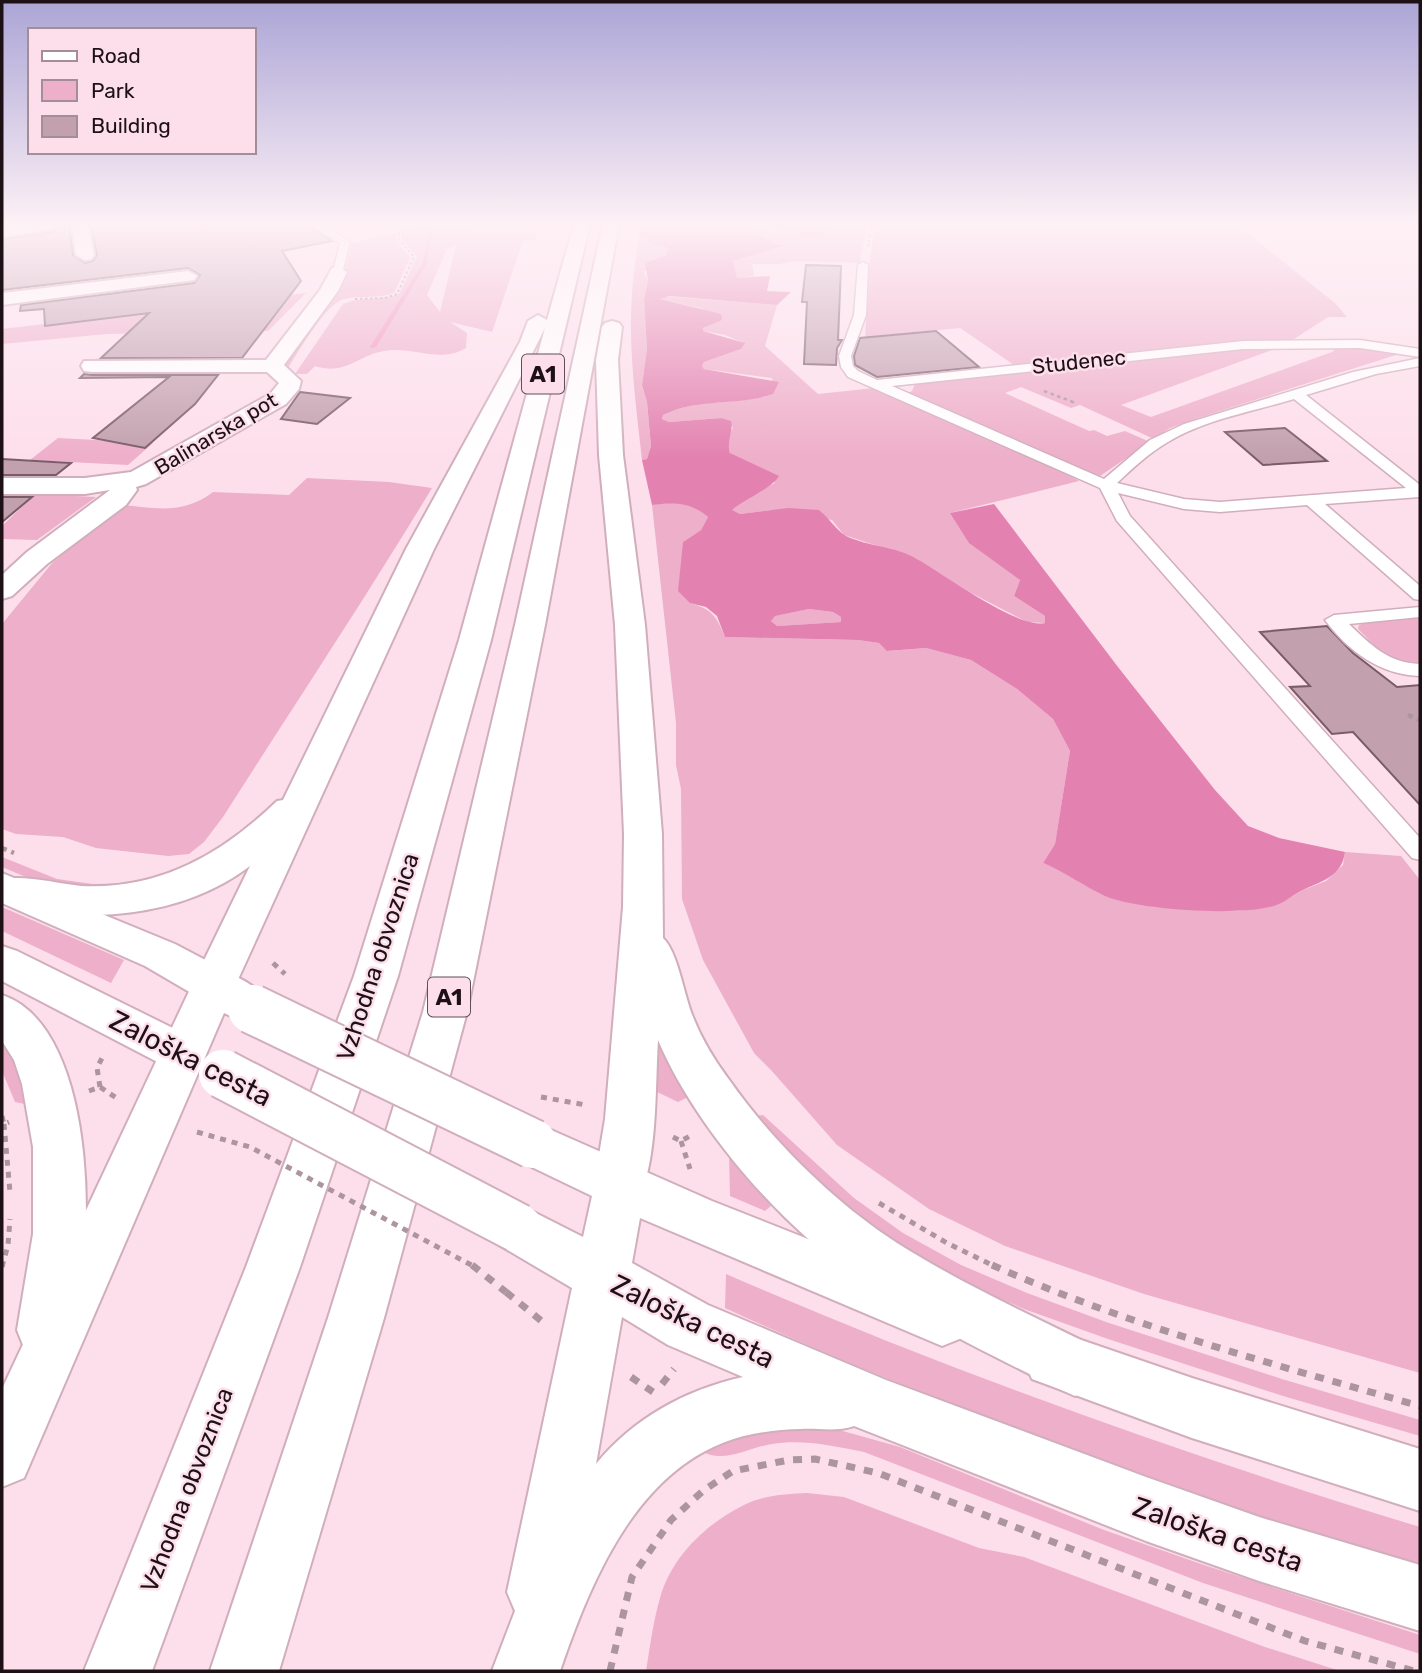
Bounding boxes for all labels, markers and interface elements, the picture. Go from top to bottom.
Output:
legend [28,28,256,154]
text: Road [91,43,141,68]
text: Park [91,78,135,103]
text: Building [91,113,171,138]
street label: Studenec [1031,344,1127,379]
road number: A1 [522,354,564,394]
street label: Balinarska pot [150,387,282,480]
street label: Vzhodna obvoznica [331,850,425,1064]
road number: A1 [428,978,470,1016]
street label: Zaloška cesta [104,1003,277,1113]
street label: Zaloška cesta [606,1268,780,1375]
street label: Vzhodna obvoznica [135,1384,239,1596]
street label: Zaloška cesta [1128,1490,1307,1579]

